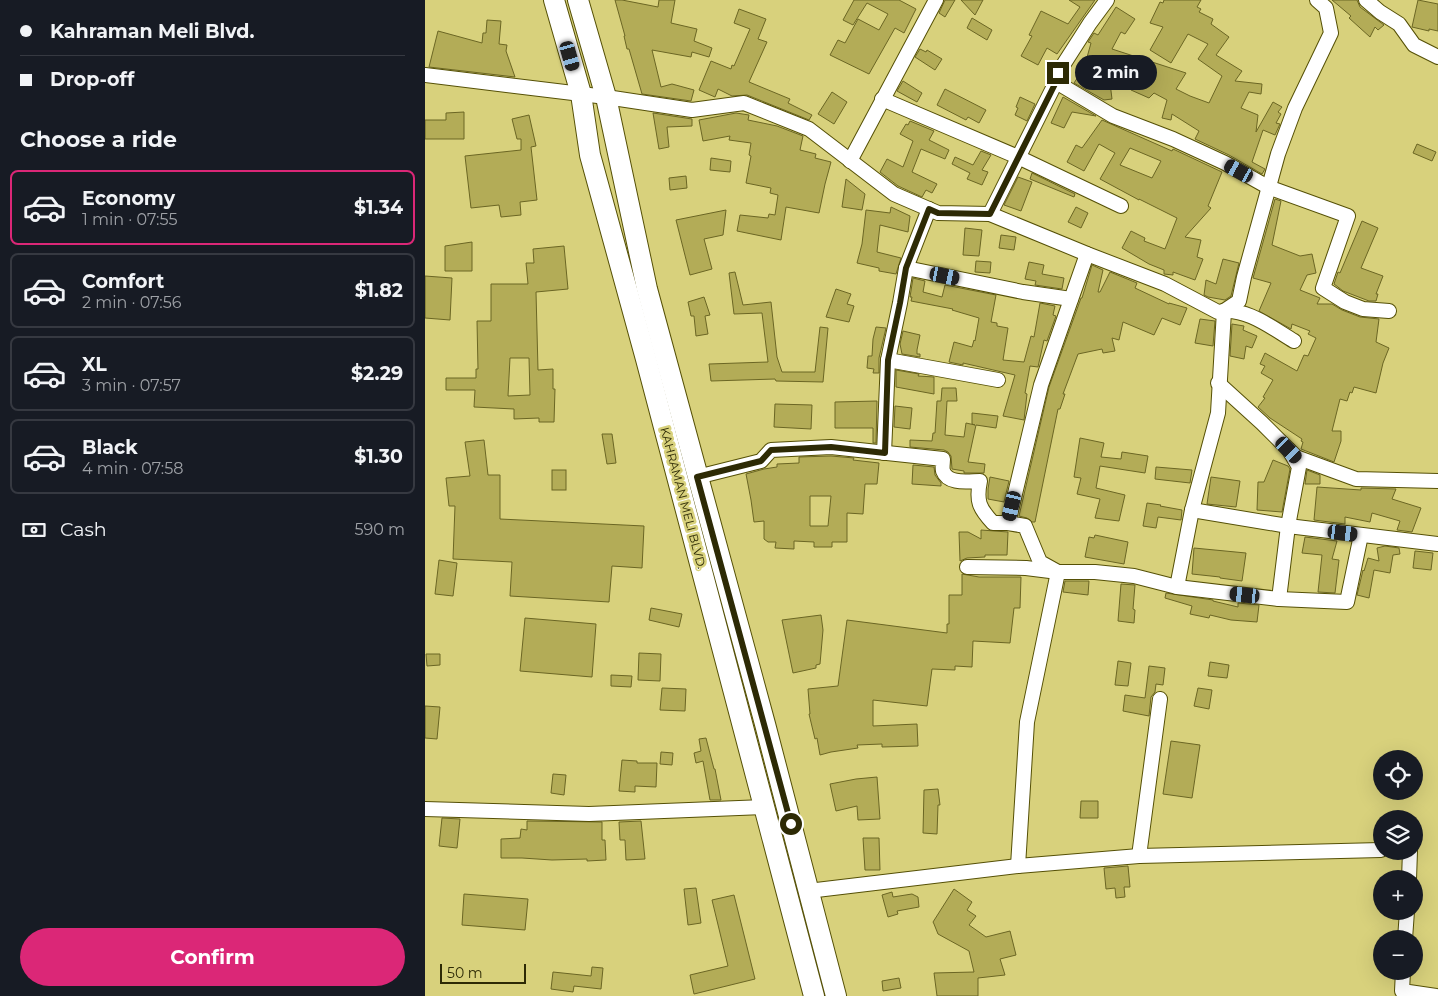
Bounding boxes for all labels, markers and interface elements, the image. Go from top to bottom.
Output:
text: Kahraman Meli Blvd. [50,20,254,43]
car [558,40,581,72]
callout: 2 min [1075,56,1158,90]
route end [1047,62,1069,84]
text: 2 min [1093,63,1139,82]
text: Drop-off [50,68,134,91]
text: Choose a ride [20,126,177,153]
car [1222,157,1255,185]
icon: car [22,185,67,230]
text: Economy [82,187,175,210]
text: $1.34 [354,196,403,219]
text: 1 min · 07:55 [82,210,177,229]
car [928,266,961,286]
icon: car [22,268,67,313]
text: Comfort [82,270,164,293]
text: $1.82 [355,279,403,302]
text: 2 min · 07:56 [82,293,182,312]
icon: car [22,351,67,396]
text: XL [82,353,107,376]
text: $2.29 [351,362,403,385]
text: 3 min · 07:57 [82,376,181,395]
street label: KAHRAMAN MELI BLVD. [657,425,710,570]
icon: car [22,434,67,479]
car [1273,434,1304,466]
text: Black [82,436,138,459]
text: $1.30 [354,445,403,468]
text: 4 min · 07:58 [82,459,184,478]
car [1001,490,1022,522]
icon: cash [20,516,48,544]
text: Cash [60,518,107,541]
text: 590 m [354,520,405,539]
car [1327,524,1358,542]
car [1229,586,1260,604]
map controls [1373,750,1423,980]
button: locate [1373,750,1423,800]
button: layers [1373,810,1423,860]
route start [780,813,802,835]
button: + [1373,870,1423,920]
button: Confirm [20,928,405,986]
button: − [1373,930,1423,980]
scale bar [440,961,526,984]
text: 50 m [447,964,483,982]

